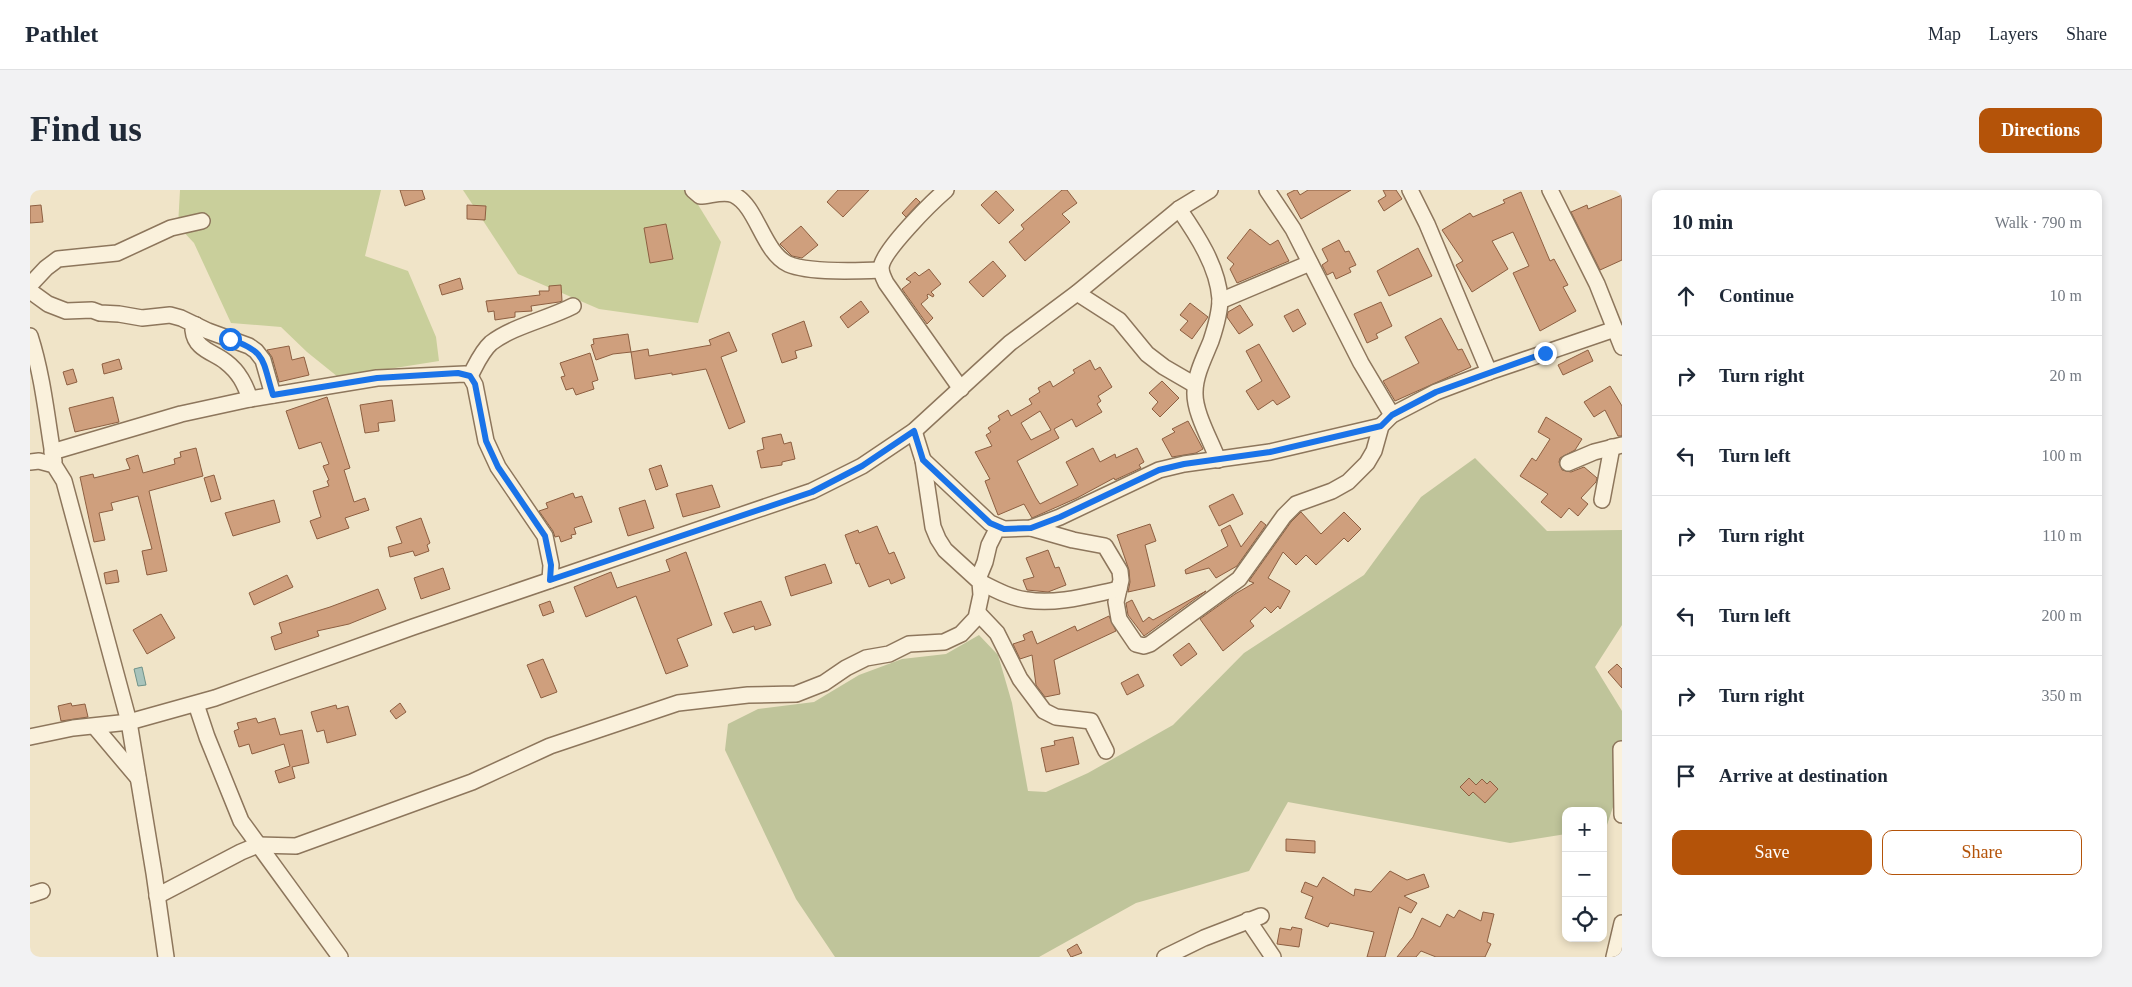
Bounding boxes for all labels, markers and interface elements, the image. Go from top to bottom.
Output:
text: Pathlet [25,21,98,47]
text: Map [1928,24,1961,44]
text: Layers [1989,24,2038,44]
text: Share [2066,24,2107,44]
button: Directions [1979,108,2102,153]
text: Find us [30,110,142,149]
text: 10 min [1672,210,1733,234]
text: Walk · 790 m [1995,214,2082,231]
icon: ahead [1672,282,1700,310]
text: Continue [1719,285,1794,306]
text: 10 m [2050,287,2082,304]
route start [219,328,242,351]
route end [1534,342,1557,365]
icon: right [1672,362,1700,390]
text: Turn right [1719,365,1804,386]
text: 20 m [2050,367,2082,384]
icon: left [1672,442,1700,470]
text: Turn left [1719,445,1791,466]
text: 100 m [2042,447,2082,464]
icon: right [1672,522,1700,550]
text: Turn right [1719,525,1804,546]
text: 110 m [2042,527,2082,544]
icon: left [1672,602,1700,630]
text: Turn left [1719,605,1791,626]
text: 200 m [2042,607,2082,624]
icon: right [1672,682,1700,710]
text: Turn right [1719,685,1804,706]
text: 350 m [2042,687,2082,704]
icon: arrive [1672,762,1700,790]
text: Arrive at destination [1719,765,1888,786]
map controls [1562,807,1607,942]
button: + [1562,807,1607,852]
button: Save [1672,830,1872,875]
button: Share [1882,830,2082,875]
button: − [1562,852,1607,897]
button: locate [1562,897,1607,942]

